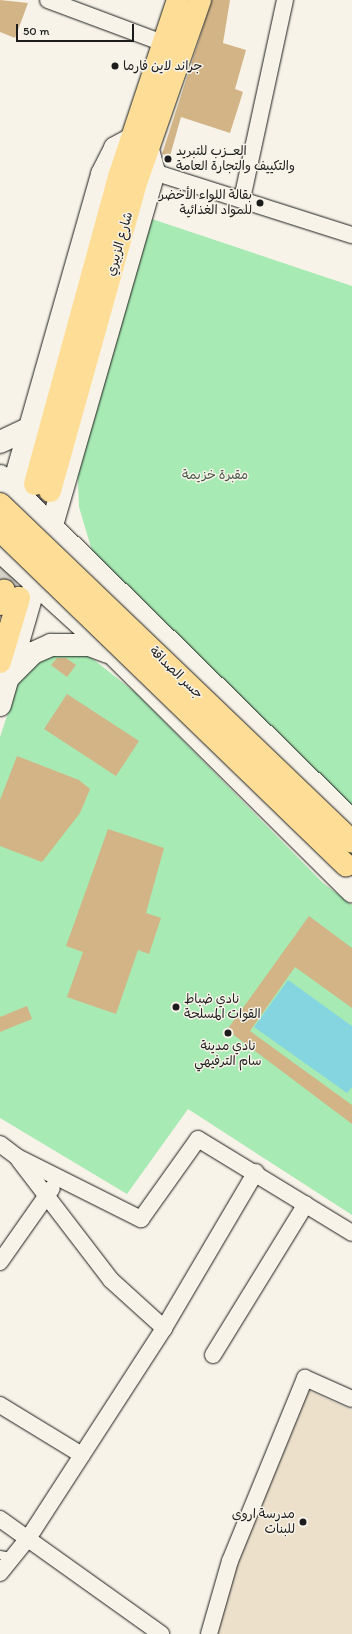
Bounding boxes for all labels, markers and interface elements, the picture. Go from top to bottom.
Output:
scale bar [18,16,136,42]
text: 50 m [23,24,49,38]
place label: جراند لاين فارما [123,58,202,74]
marker: جراند لاين فارما [110,61,120,71]
place label: العــزب للتبريد والتكييف والتجارة العامة [176,144,295,175]
marker: العــزب للتبريد والتكييف والتجارة العامة [163,154,173,164]
place label: بقالة اللواء الأخضر للمواد الغذائية [159,188,252,219]
marker: بقالة اللواء الأخضر للمواد الغذائية [255,198,265,208]
street label: شارع الزبيري [103,210,137,278]
park label: مقبرة خزيمة [182,467,248,483]
street label: جسر الصداقة [146,644,206,702]
place label: نادي ضباط القوات المسلحة [184,992,261,1023]
marker: نادي ضباط القوات المسلحة [171,1002,181,1012]
marker: نادي مدينة سام الترفيهي [223,1028,233,1038]
place label: نادي مدينة سام الترفيهي [194,1039,262,1070]
place label: مدرسة اروى للبنات [232,1507,295,1538]
marker: مدرسة اروى للبنات [298,1517,308,1527]

